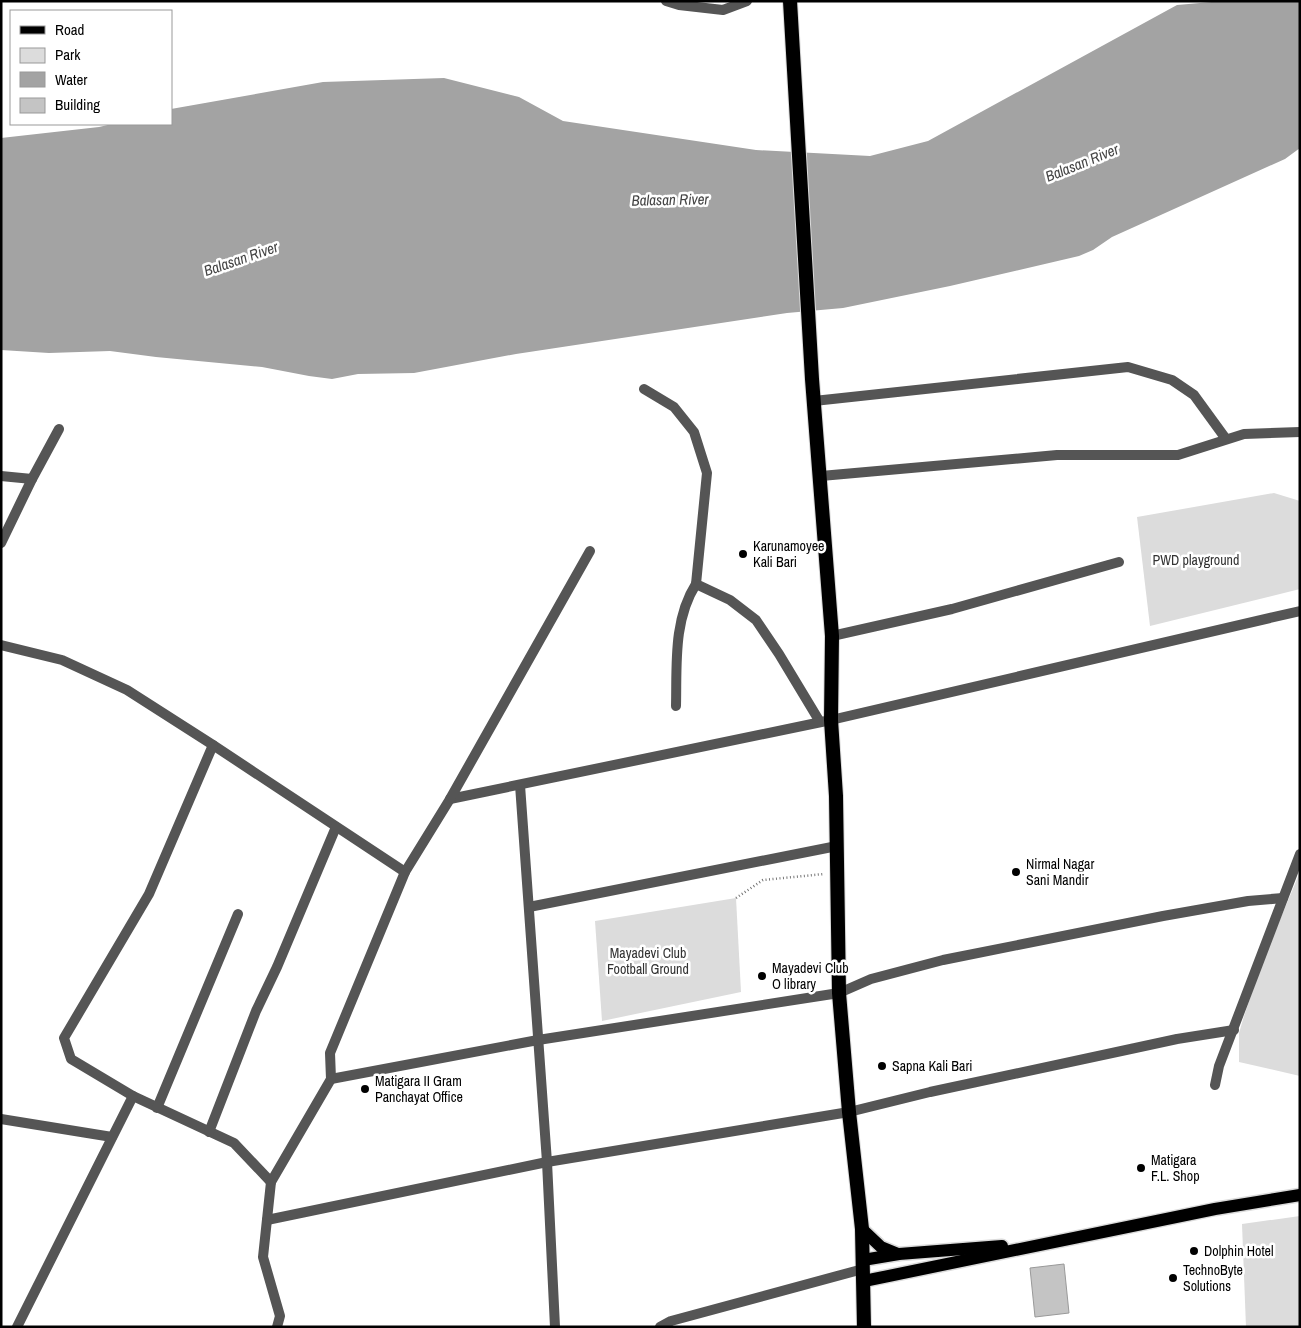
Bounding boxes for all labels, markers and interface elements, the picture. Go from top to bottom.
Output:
legend [10,10,172,125]
text: Road [55,19,84,40]
text: Park [55,44,81,65]
text: Water [55,69,87,90]
text: Building [55,94,100,115]
water label: Balasan River [1042,138,1122,187]
water label: Balasan River [631,188,710,211]
water label: Balasan River [201,236,282,281]
place label: Karunamoyee Kali Bari [753,537,824,571]
marker: Karunamoyee Kali Bari [737,548,749,560]
park label: PWD playground [1153,551,1239,569]
place label: Nirmal Nagar Sani Mandir [1026,855,1094,889]
marker: Nirmal Nagar Sani Mandir [1010,866,1022,878]
park label: Mayadevi Club Football Ground [607,944,689,978]
place label: Mayadevi Club O library [772,959,849,993]
marker: Mayadevi Club O library [756,970,768,982]
place label: Sapna Kali Bari [892,1057,972,1075]
marker: Sapna Kali Bari [876,1060,888,1072]
place label: Matigara II Gram Panchayat Office [375,1072,463,1106]
marker: Matigara II Gram Panchayat Office [359,1083,371,1095]
place label: Matigara F.L. Shop [1151,1151,1200,1185]
marker: Matigara F.L. Shop [1135,1162,1147,1174]
place label: Dolphin Hotel [1204,1242,1274,1260]
marker: Dolphin Hotel [1188,1245,1200,1257]
place label: TechnoByte Solutions [1183,1261,1243,1295]
marker: TechnoByte Solutions [1167,1272,1179,1284]

